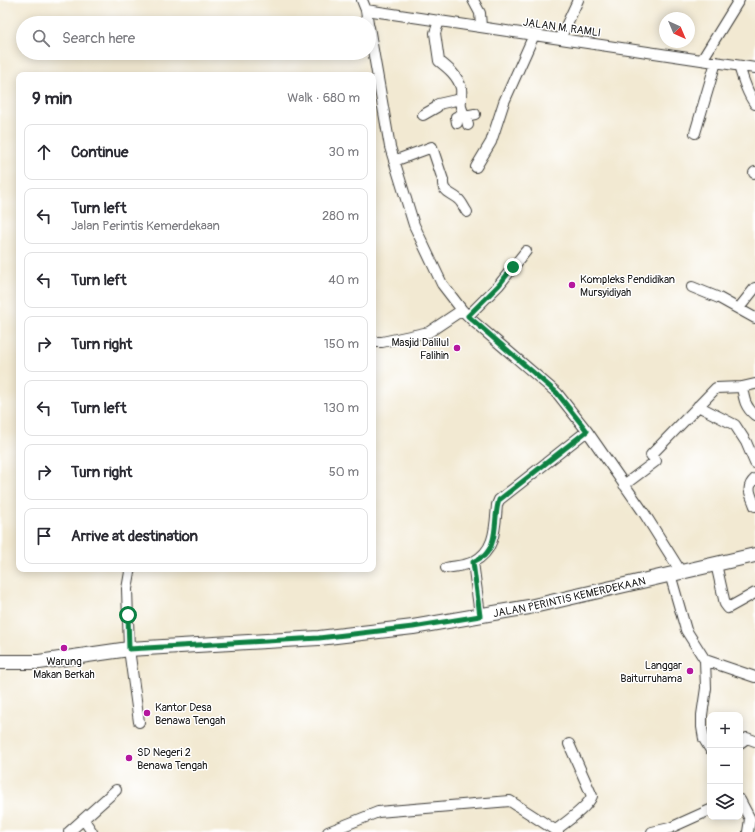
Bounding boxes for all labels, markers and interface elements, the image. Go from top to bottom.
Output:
north arrow [659,12,695,48]
search box [16,16,376,60]
street label: JALAN M. RAMLI [522,16,602,39]
icon: search [30,27,52,49]
text: Search here [62,29,135,48]
text: 9 min [32,88,72,109]
text: Walk · 680 m [287,90,360,106]
icon: ahead [33,141,55,163]
text: Continue [71,143,129,162]
text: 30 m [329,144,359,160]
text: Turn left [71,199,127,218]
icon: left [33,205,55,227]
text: 280 m [322,208,359,224]
text: Jalan Perintis Kemerdekaan [71,218,220,234]
route end [504,258,522,276]
icon: left [33,269,55,291]
text: Turn left [71,271,127,290]
text: 40 m [328,272,359,288]
place label: Kompleks Pendidikan Mursyidiyah [580,273,675,299]
marker: Kompleks Pendidikan Mursyidiyah [567,280,577,290]
icon: right [33,333,55,355]
text: Turn right [71,335,132,354]
text: 150 m [324,336,359,352]
place label: Masjid Dalilul Falihin [391,336,449,362]
marker: Masjid Dalilul Falihin [452,343,462,353]
icon: left [33,397,55,419]
text: Turn left [71,399,127,418]
text: 130 m [323,400,359,416]
icon: right [33,461,55,483]
text: Turn right [71,463,132,482]
text: 50 m [329,464,359,480]
icon: arrive [33,525,55,547]
text: Arrive at destination [71,527,198,546]
street label: JALAN PERINTIS KEMERDEKAAN [492,574,647,620]
route start [119,606,137,624]
marker: Warung Makan Berkah [59,643,69,653]
place label: Warung Makan Berkah [33,655,95,681]
place label: Langgar Baiturruhama [620,659,682,685]
marker: Langgar Baiturruhama [685,666,695,676]
place label: Kantor Desa Benawa Tengah [155,701,225,727]
marker: Kantor Desa Benawa Tengah [142,708,152,718]
map controls [707,712,743,820]
button: + [707,712,743,748]
place label: SD Negeri 2 Benawa Tengah [137,746,207,772]
button: − [707,748,743,784]
marker: SD Negeri 2 Benawa Tengah [124,753,134,763]
button: layers [707,784,743,820]

